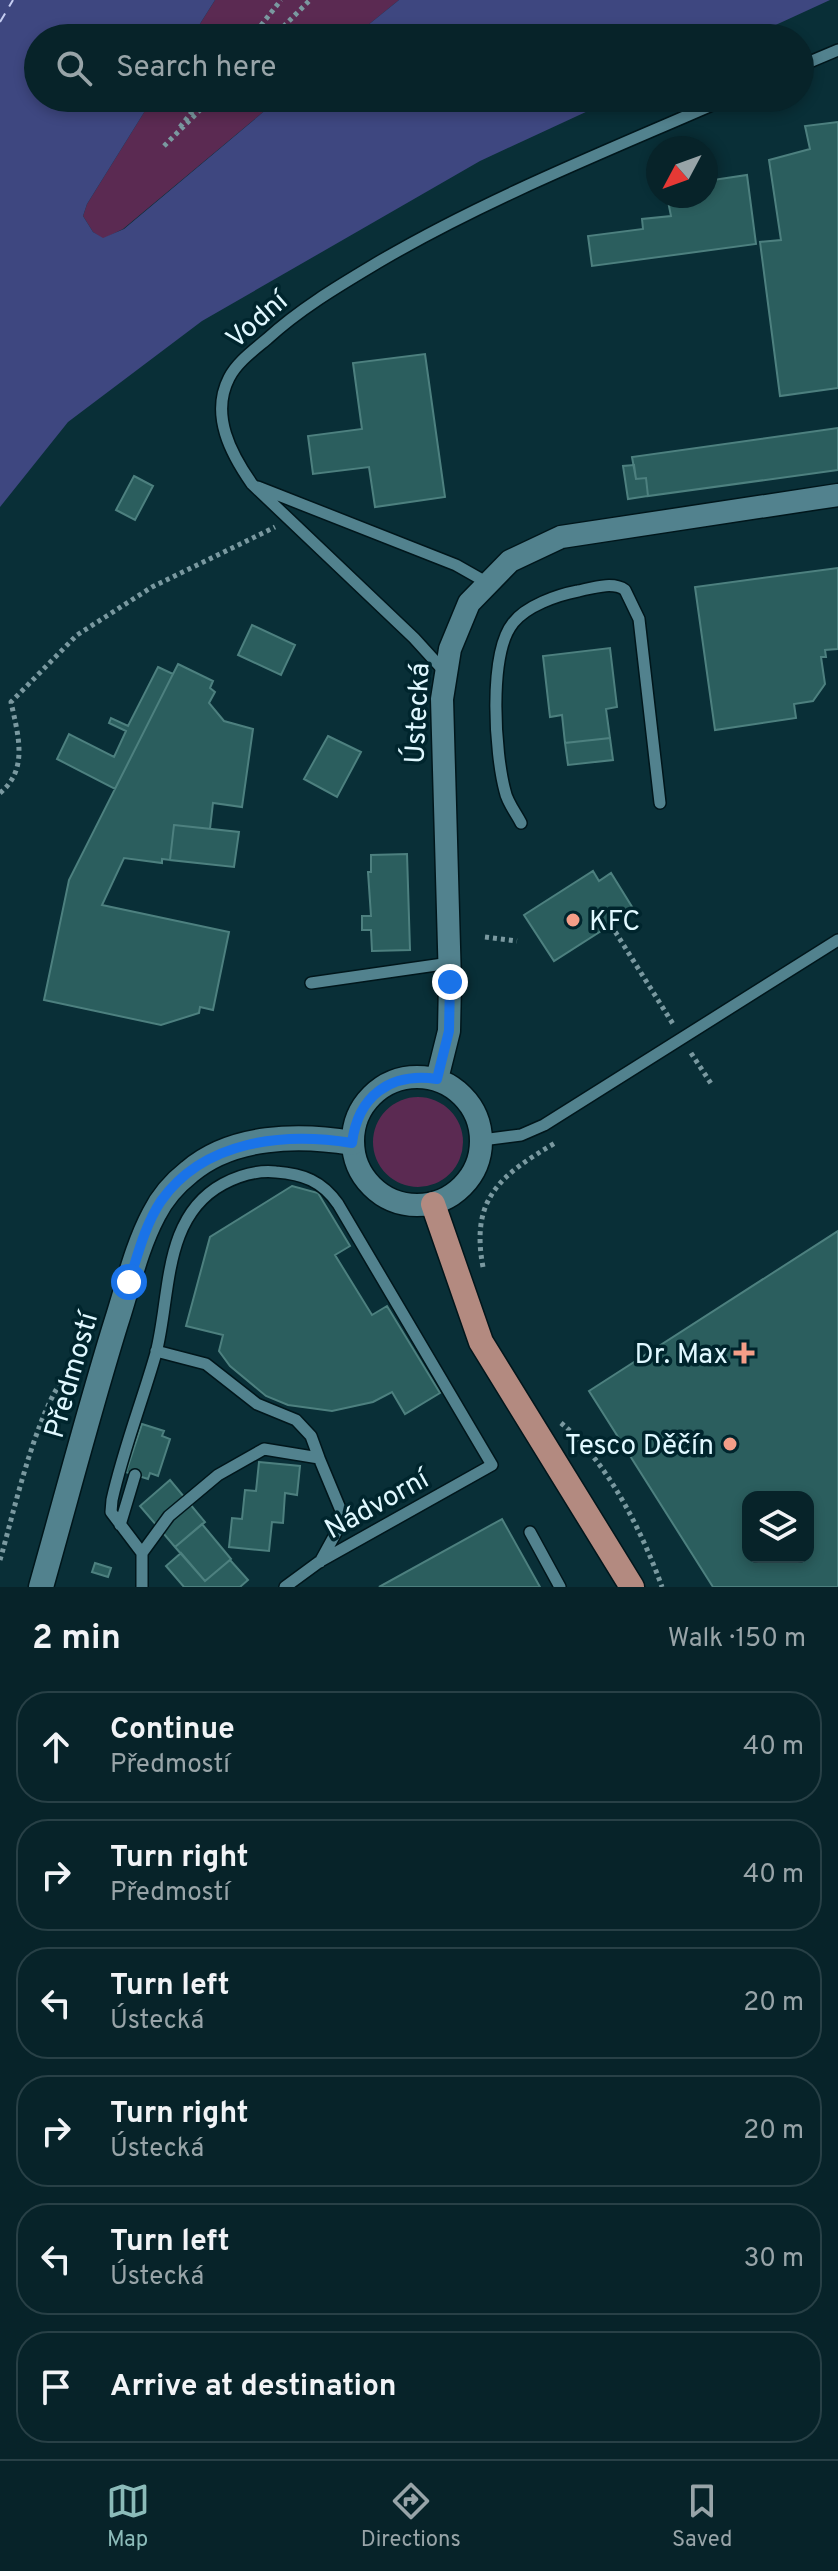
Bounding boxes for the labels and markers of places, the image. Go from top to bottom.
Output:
place label: KFC [589,905,640,941]
marker: KFC [564,911,582,929]
place label: Dr. Max [635,1338,728,1374]
marker: Dr. Max [735,1344,753,1362]
place label: Tesco Děčín [565,1429,714,1465]
marker: Tesco Děčín [721,1435,739,1453]

